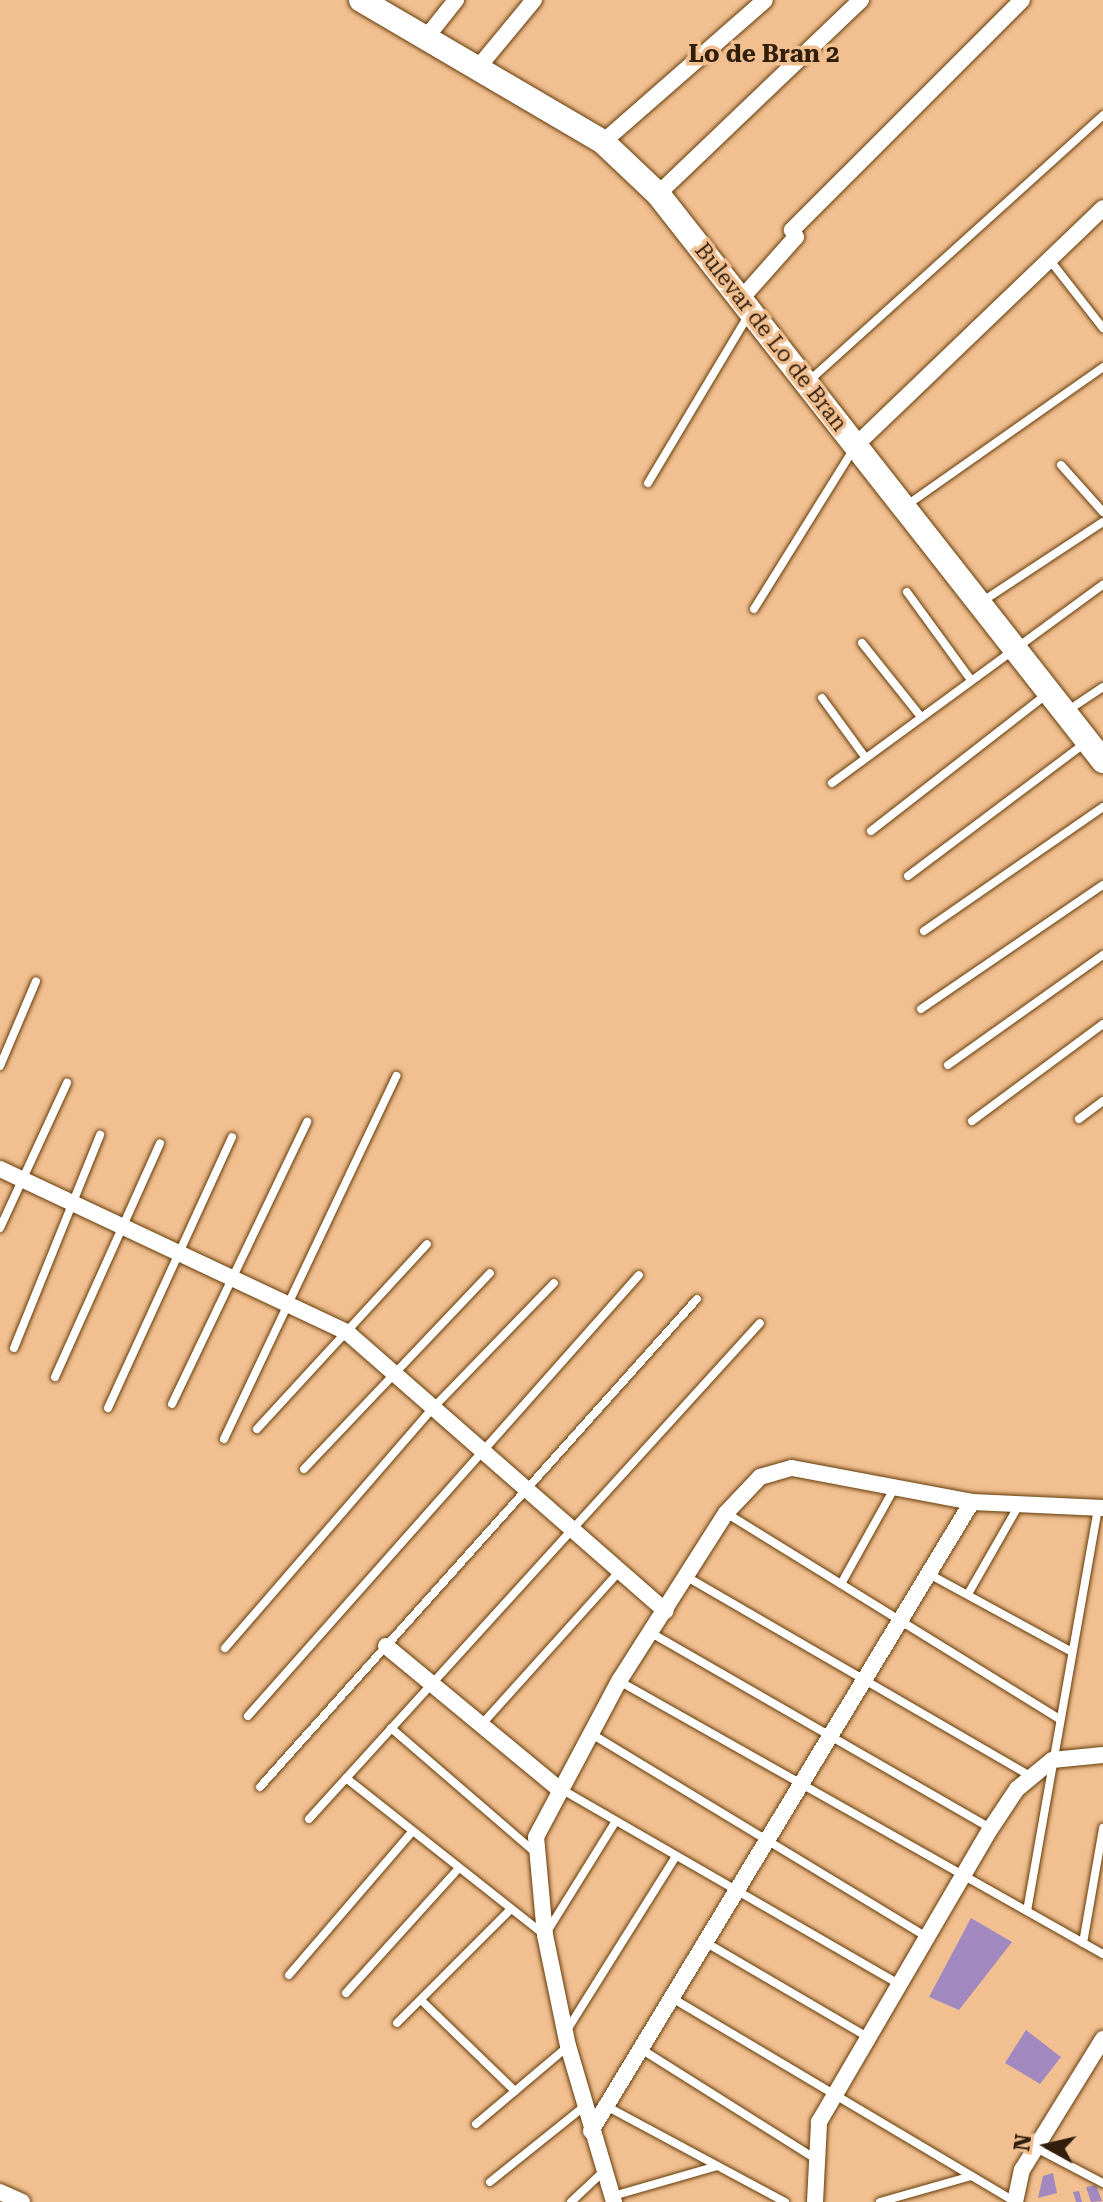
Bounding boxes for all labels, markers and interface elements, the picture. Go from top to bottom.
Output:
district label: Lo de Bran 2 [689,41,839,69]
street label: Bulevar de Lo de Bran [689,238,853,436]
north arrow [1007,2106,1087,2186]
text: N [1009,2132,1036,2153]

